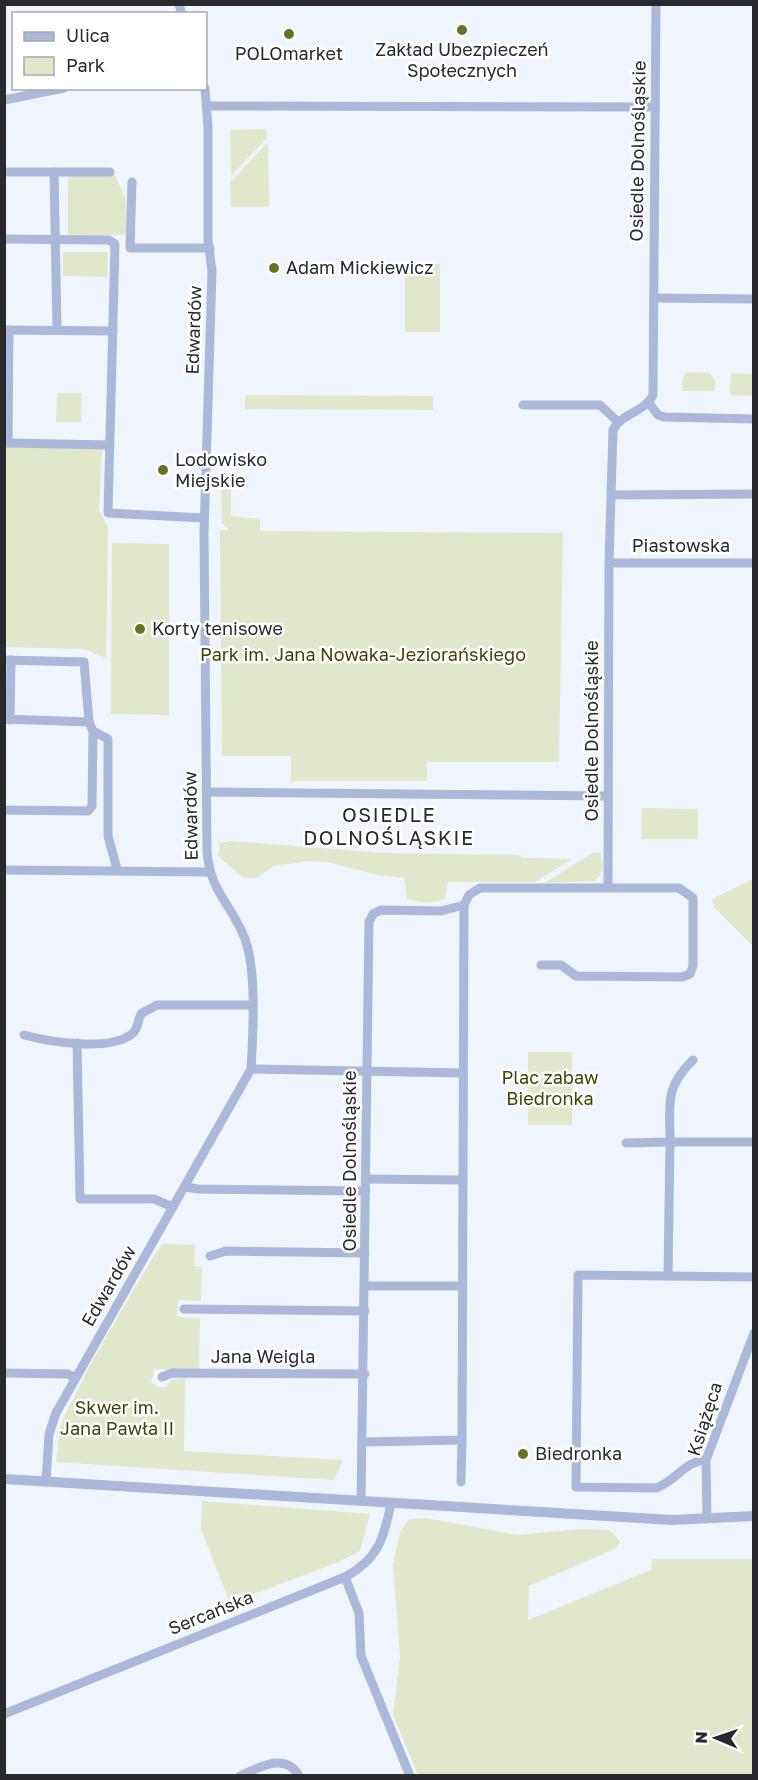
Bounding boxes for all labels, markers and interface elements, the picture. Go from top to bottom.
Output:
legend [12,12,207,90]
marker: Zakład Ubezpieczeń Społecznych [455,23,469,37]
text: Ulica [66,24,110,46]
marker: POLOmarket [282,27,296,41]
place label: Zakład Ubezpieczeń Społecznych [375,38,549,81]
place label: POLOmarket [235,42,343,64]
text: Park [66,54,105,76]
street label: Osiedle Dolnośląskie [624,60,650,242]
place label: Adam Mickiewicz [286,256,433,278]
marker: Adam Mickiewicz [267,261,281,275]
street label: Edwardów [180,285,206,375]
place label: Lodowisko Miejskie [175,448,267,491]
marker: Lodowisko Miejskie [156,463,170,477]
street label: Piastowska [632,534,730,556]
place label: Korty tenisowe [152,617,283,639]
marker: Korty tenisowe [133,622,147,636]
street label: Osiedle Dolnośląskie [580,640,602,822]
park label: Park im. Jana Nowaka-Jeziorańskiego [200,643,526,665]
street label: Edwardów [178,771,202,861]
district label: OSIEDLE DOLNOŚLĄSKIE [303,802,475,849]
park label: Plac zabaw Biedronka [501,1066,599,1109]
street label: Osiedle Dolnośląskie [338,1070,360,1252]
street label: Edwardów [76,1241,140,1330]
street label: Jana Weigla [211,1345,315,1367]
street label: Książęca [682,1379,726,1458]
park label: Skwer im. Jana Pawła II [60,1396,174,1439]
place label: Biedronka [535,1442,622,1464]
marker: Biedronka [516,1447,530,1461]
street label: Sercańska [165,1585,256,1639]
north arrow [686,1708,746,1768]
text: N [691,1731,711,1744]

